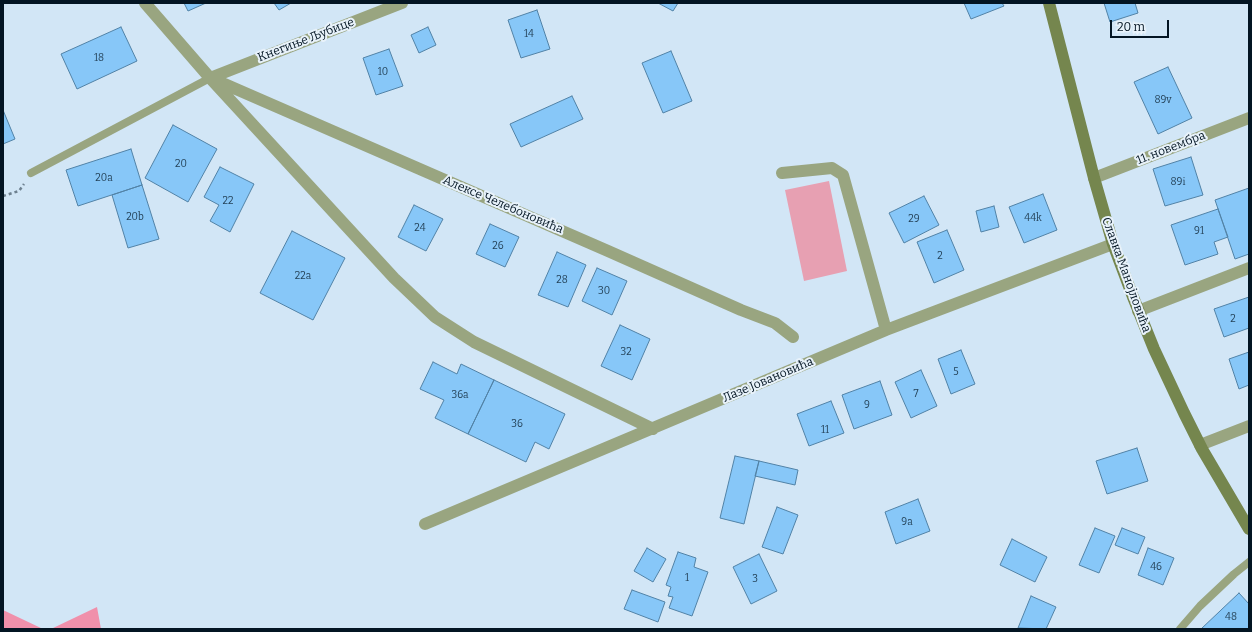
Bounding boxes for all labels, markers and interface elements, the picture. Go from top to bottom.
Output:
scale bar [1112,12,1171,38]
street label: Кнегиње Љубице [256,15,356,65]
text: 20 m [1117,20,1145,34]
house number: 14 [524,28,534,40]
house number: 18 [94,52,104,64]
house number: 10 [378,66,388,78]
house number: 89v [1154,94,1172,106]
street label: 11. новембра [1134,128,1208,168]
house number: 20 [175,158,187,170]
house number: 20a [95,172,113,184]
street label: Алексе Челебоновића [441,173,565,237]
house number: 89i [1171,176,1185,188]
house number: 22 [223,195,233,207]
house number: 20b [126,211,144,223]
house number: 44k [1024,212,1042,224]
house number: 29 [908,213,920,225]
street label: Славка Манојловића [1098,215,1154,335]
house number: 24 [414,222,426,234]
house number: 91 [1194,225,1204,237]
house number: 26 [492,240,504,252]
house number: 2 [937,250,943,262]
house number: 22a [295,270,311,282]
house number: 28 [556,274,568,286]
house number: 30 [598,285,610,297]
house number: 2 [1230,313,1236,325]
house number: 32 [620,346,632,358]
street label: Лазе Јовановића [721,354,815,406]
house number: 5 [953,366,959,378]
house number: 7 [913,388,919,400]
house number: 36a [451,389,469,401]
house number: 9 [864,399,870,411]
house number: 36 [511,418,523,430]
house number: 11 [821,424,829,436]
house number: 9a [901,516,913,528]
house number: 46 [1150,561,1162,573]
house number: 1 [685,572,689,584]
house number: 3 [752,573,758,585]
house number: 48 [1225,611,1237,623]

